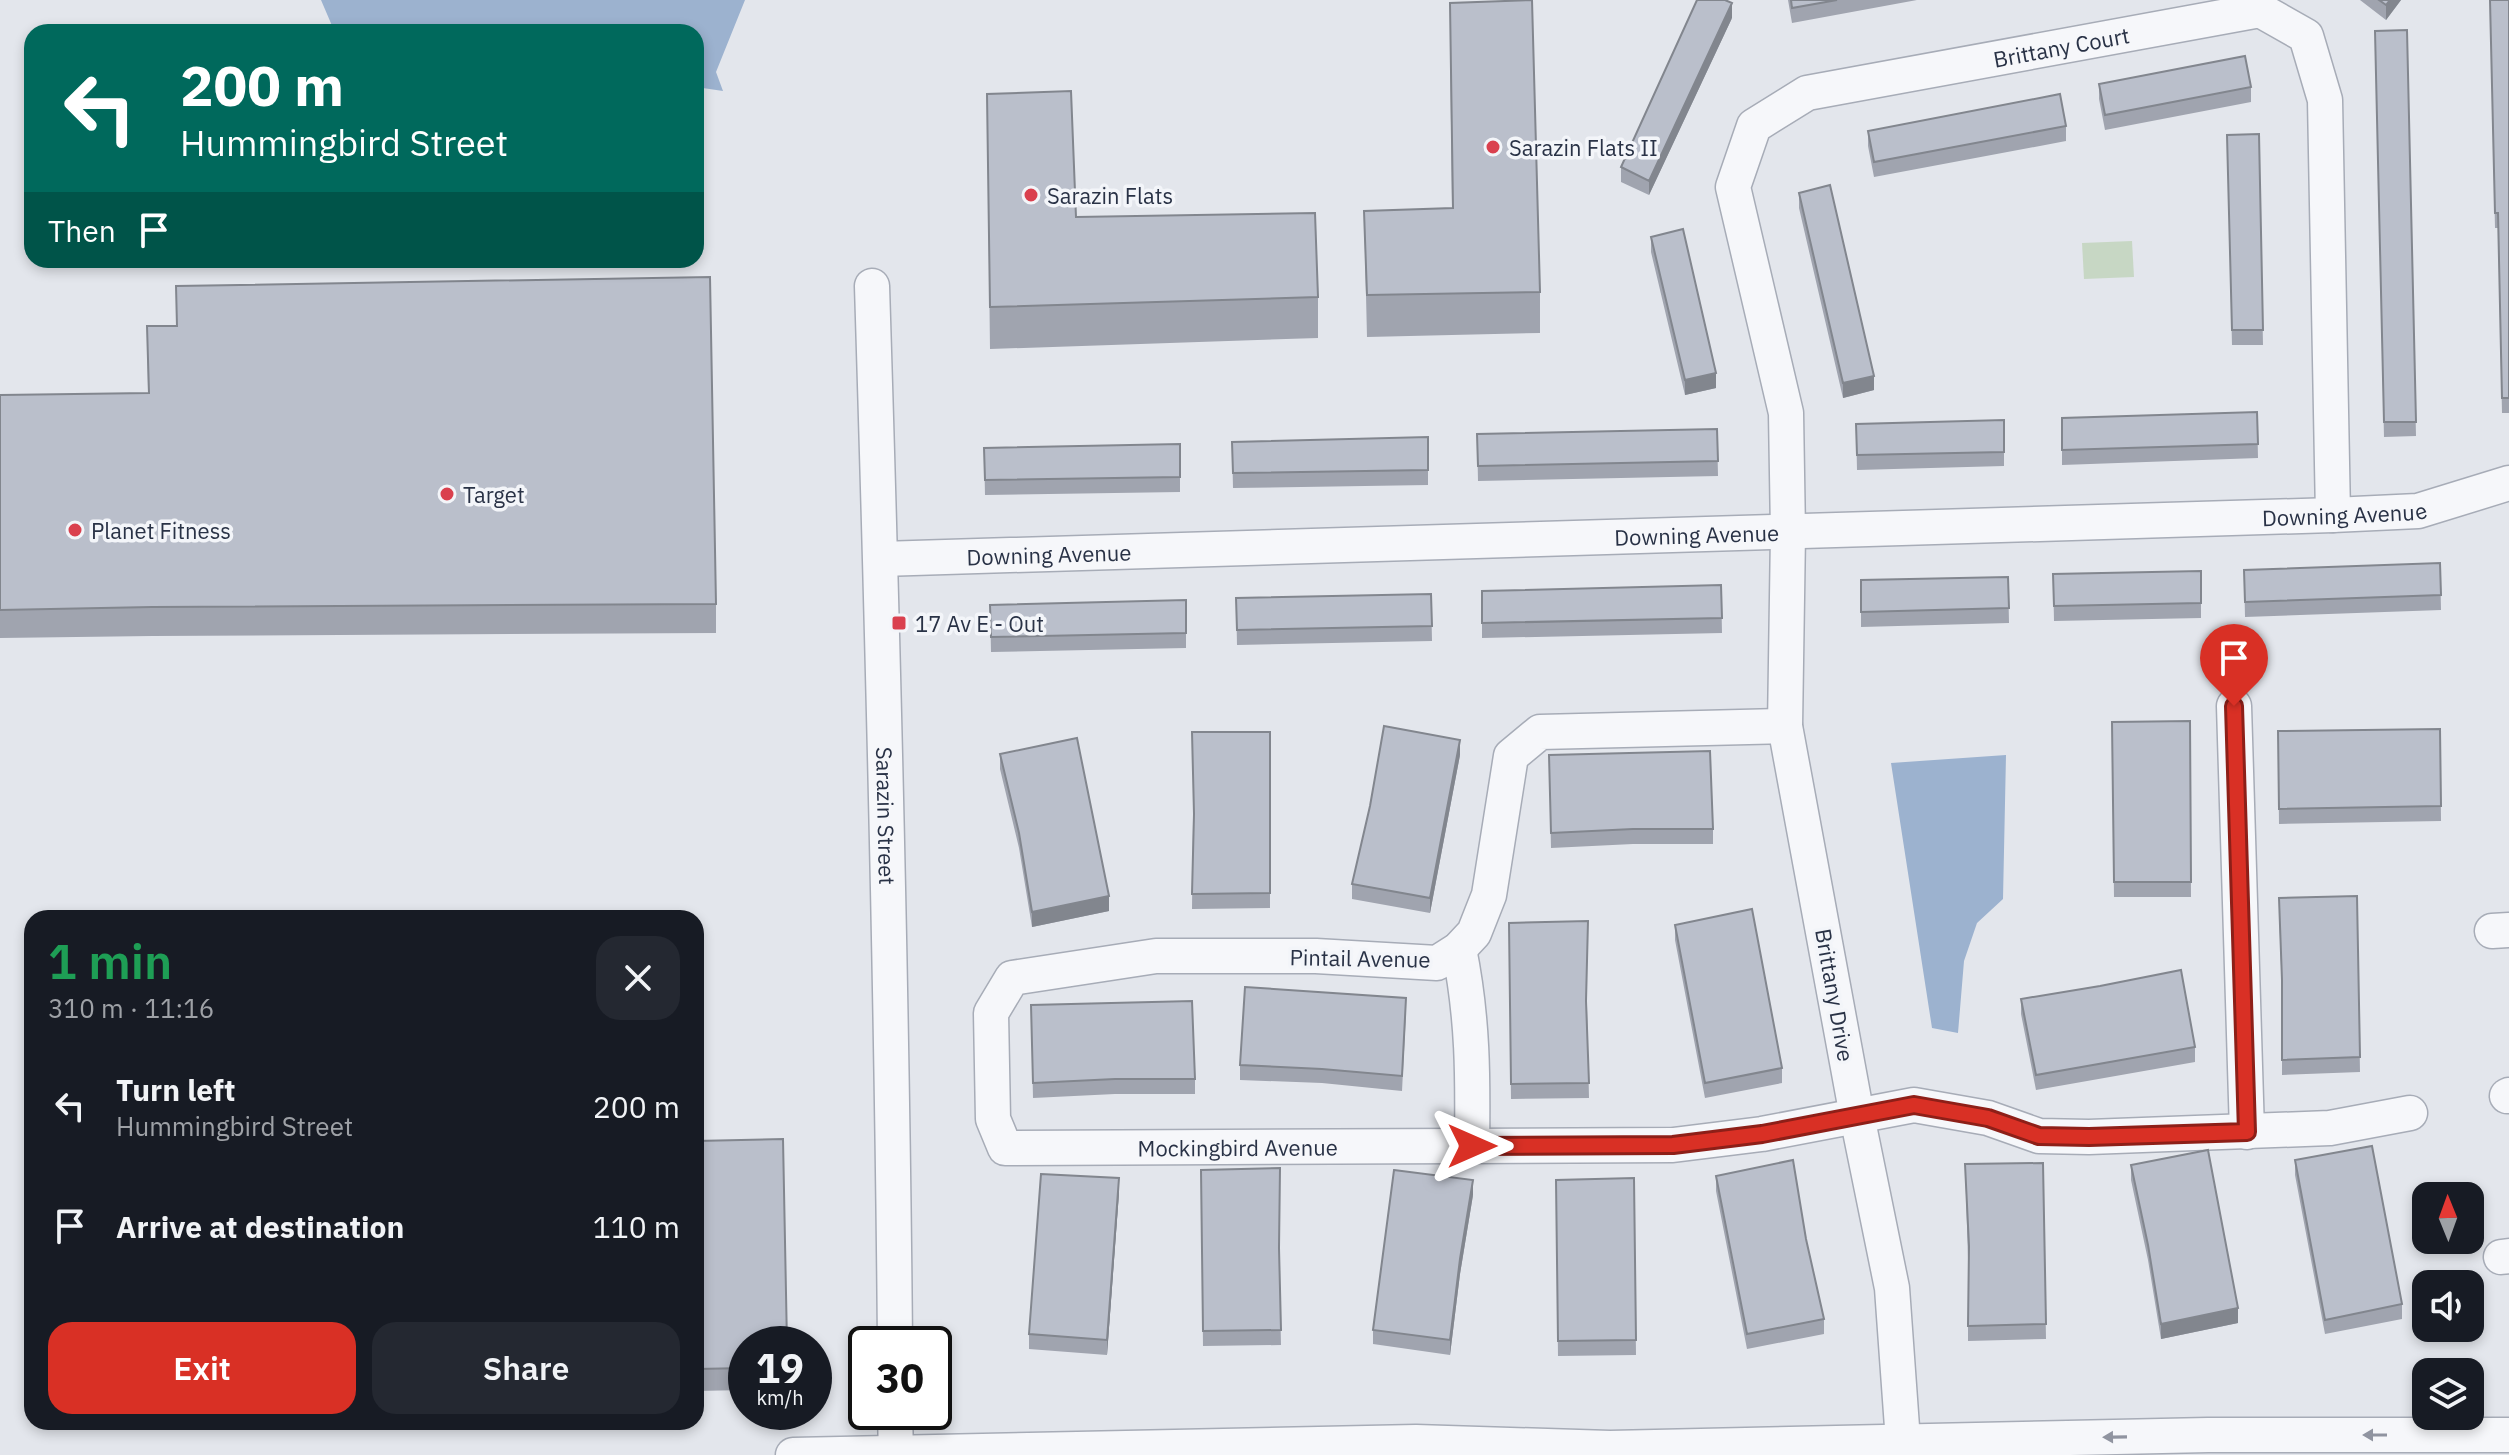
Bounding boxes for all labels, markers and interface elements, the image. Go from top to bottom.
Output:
street label: Brittany Court [1991,20,2132,73]
text: 200 m [180,49,344,121]
icon: left [48,56,152,160]
text: Hummingbird Street [180,119,508,166]
place label: Sarazin Flats II [1509,133,1658,162]
marker: Sarazin Flats II [1484,138,1502,156]
place label: Sarazin Flats [1047,181,1173,210]
marker: Sarazin Flats [1022,186,1040,204]
icon: arrive [132,208,176,252]
text: Then [48,211,116,250]
place label: Target [463,480,525,509]
marker: Target [438,485,456,503]
street label: Downing Avenue [2262,495,2430,532]
place label: Planet Fitness [91,516,231,545]
street label: Downing Avenue [1614,517,1779,551]
marker: Planet Fitness [66,521,84,539]
street label: Downing Avenue [966,537,1132,571]
place label: 17 Av E - Out [915,609,1044,638]
marker: 17 Av E - Out [890,614,908,632]
pin [2200,624,2268,706]
icon: arrive [2212,636,2256,680]
street label: Sarazin Street [870,746,903,885]
street label: Brittany Drive [1809,926,1861,1064]
text: 1 min [48,930,172,992]
button: close [596,936,680,1020]
street label: Pintail Avenue [1289,942,1431,974]
text: 310 m · 11:16 [48,991,214,1025]
text: Turn left [116,1070,235,1109]
icon: left [48,1084,92,1128]
text: 200 m [593,1087,680,1126]
position arrow [1430,1104,1514,1188]
text: Hummingbird Street [116,1109,353,1143]
street label: Mockingbird Avenue [1137,1132,1338,1162]
north arrow [2412,1182,2484,1254]
map controls [2412,1182,2484,1430]
icon: arrive [48,1204,92,1248]
text: Arrive at destination [116,1207,404,1246]
text: 110 m [593,1207,680,1246]
button: sound [2412,1270,2484,1342]
button: Exit [48,1322,356,1414]
button: Share [372,1322,680,1414]
speed limit sign: 30 [848,1326,952,1430]
text: 19 [756,1342,804,1394]
button: layers [2412,1358,2484,1430]
text: km/h [756,1384,804,1411]
one-way arrow [2362,1429,2387,1441]
one-way arrow [2102,1431,2127,1443]

